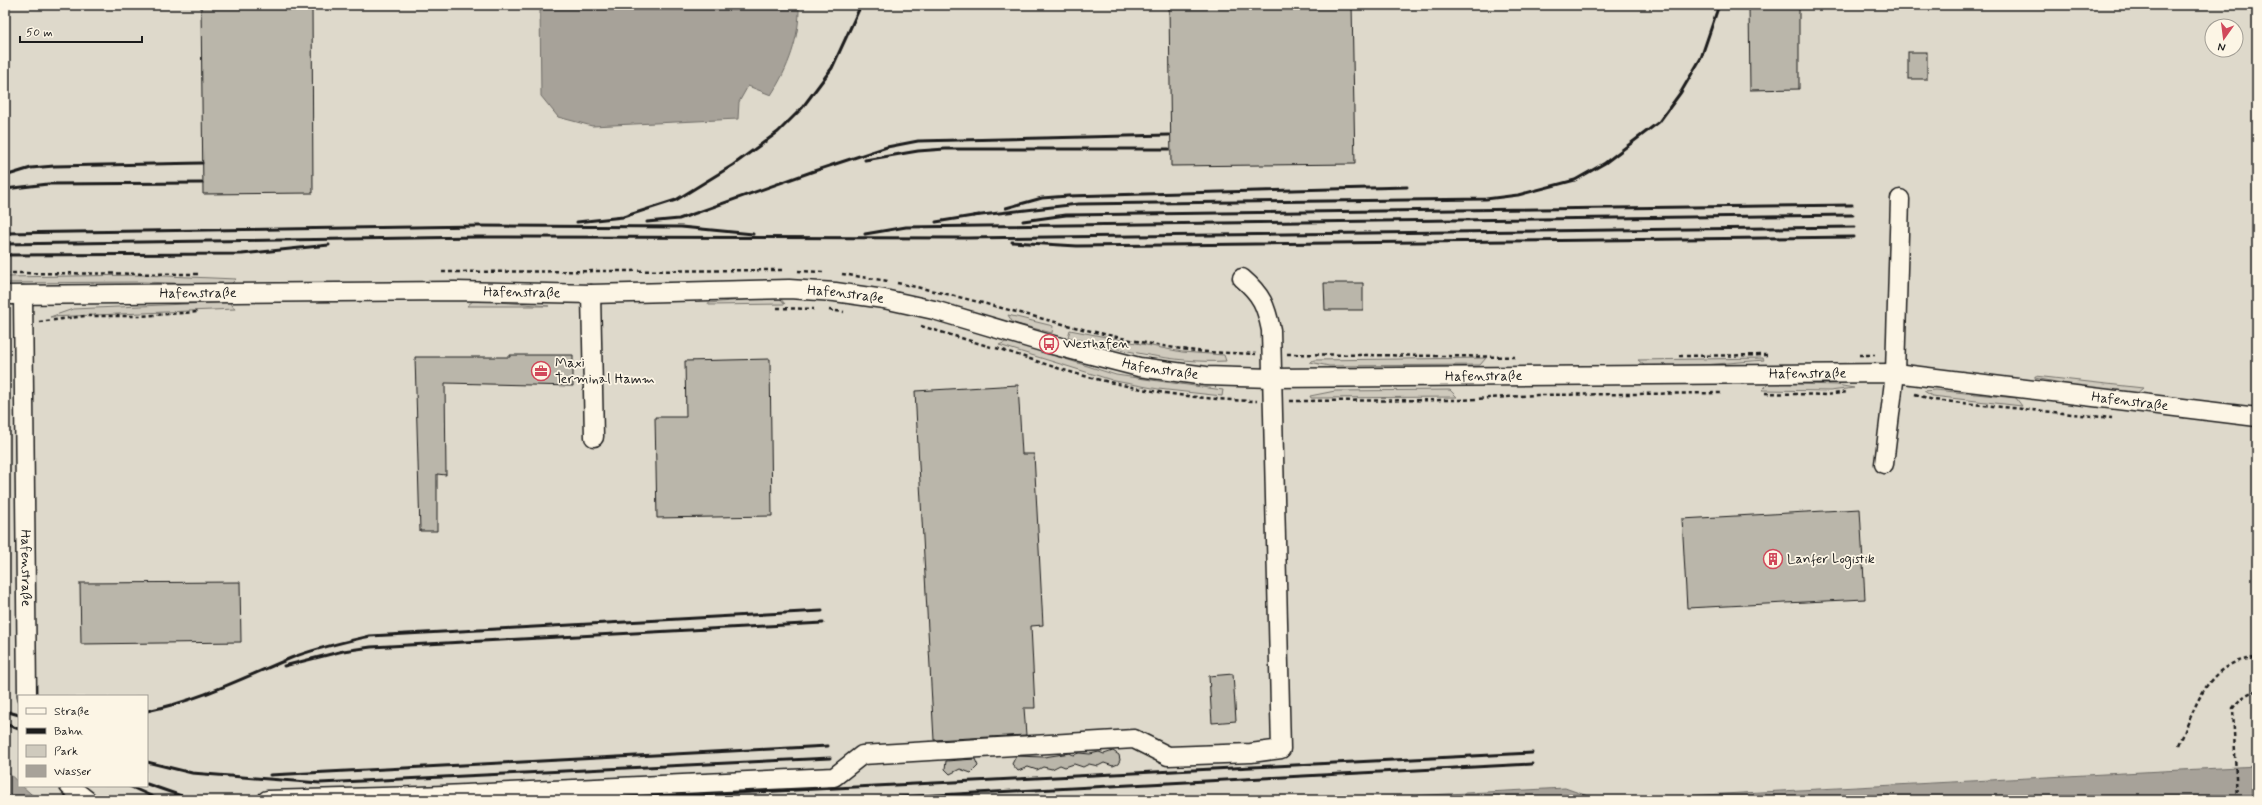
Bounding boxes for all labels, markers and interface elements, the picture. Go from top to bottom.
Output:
scale bar [20,18,142,44]
north arrow [2204,18,2244,58]
text: 50 m [26,25,53,41]
text: N [2217,39,2227,54]
street label: Hafenstraße [807,281,885,308]
street label: Hafenstraße [483,283,561,302]
street label: Hafenstraße [159,284,237,303]
bus stop icon: Westhafen [1038,333,1060,355]
place label: Westhafen [1063,335,1129,353]
place label: Maxi Terminal Hamm [555,354,655,388]
street label: Hafenstraße [1120,354,1200,384]
office icon: Maxi Terminal Hamm [530,360,552,382]
street label: Hafenstraße [1769,364,1846,383]
street label: Hafenstraße [1445,367,1522,386]
street label: Hafenstraße [2090,388,2169,415]
street label: Hafenstraße [16,529,35,607]
building icon: Lanfer Logistik [1762,548,1784,570]
place label: Lanfer Logistik [1787,550,1875,569]
legend [18,695,148,787]
text: Straße [54,704,89,720]
text: Bahn [54,724,84,740]
text: Park [54,744,78,760]
text: Wasser [54,764,92,780]

